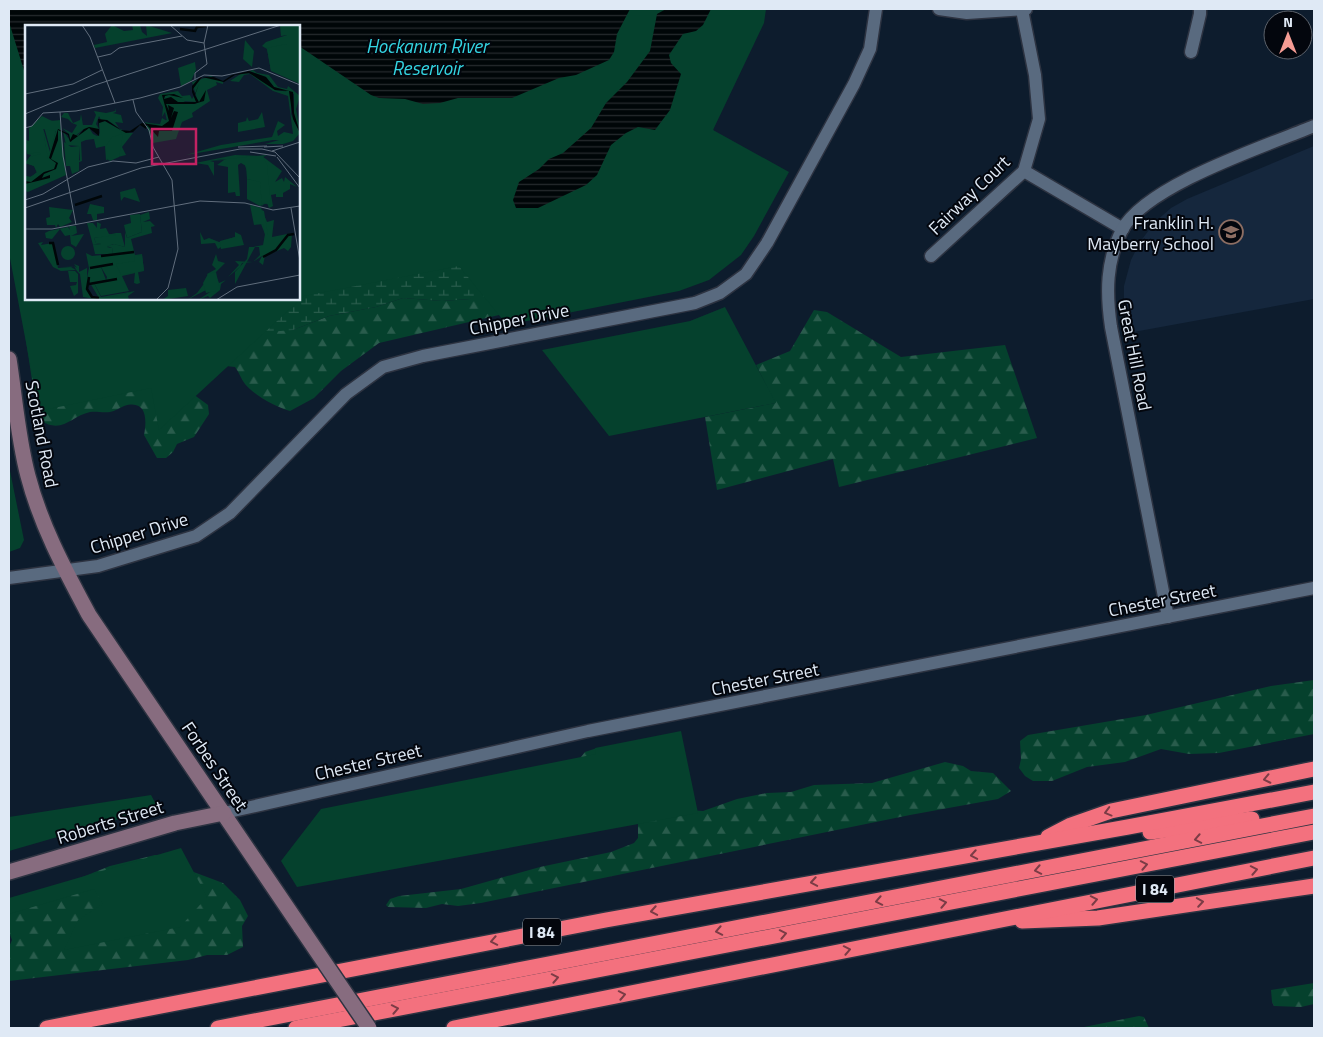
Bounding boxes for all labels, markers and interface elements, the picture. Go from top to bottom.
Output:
north arrow [1263,10,1313,60]
text: N [1283,11,1293,32]
inset map [25,25,300,300]
water label: Hockanum River Reservoir [366,31,490,82]
street label: Fairway Court [922,149,1016,241]
place label: Franklin H. Mayberry School [1087,209,1214,257]
school or university icon: Franklin H. Mayberry School [1218,219,1244,245]
street label: Chipper Drive [467,296,571,342]
street label: Great Hill Road [1111,297,1159,413]
street label: Scotland Road [18,378,66,490]
street label: Chipper Drive [87,505,191,561]
street label: Chester Street [1106,576,1219,624]
street label: Chester Street [709,655,822,703]
street label: Forbes Street [175,716,255,816]
street label: Chester Street [312,736,425,787]
one-way arrow [1262,773,1271,784]
street label: Roberts Street [53,793,167,851]
one-way arrow [1103,806,1112,817]
one-way arrow [1193,834,1202,844]
one-way arrow [969,849,978,859]
one-way arrow [1140,860,1149,870]
one-way arrow [1034,864,1043,875]
one-way arrow [1250,865,1258,875]
road number: I 84 [1136,876,1174,902]
one-way arrow [809,877,818,887]
one-way arrow [874,895,883,905]
one-way arrow [1090,896,1099,906]
one-way arrow [1196,897,1204,908]
one-way arrow [938,899,947,909]
one-way arrow [649,905,658,915]
road number: I 84 [523,919,561,946]
one-way arrow [715,925,723,936]
one-way arrow [779,929,788,940]
one-way arrow [490,936,498,946]
one-way arrow [842,945,851,956]
one-way arrow [550,973,559,984]
one-way arrow [617,991,626,1001]
one-way arrow [391,1004,400,1015]

